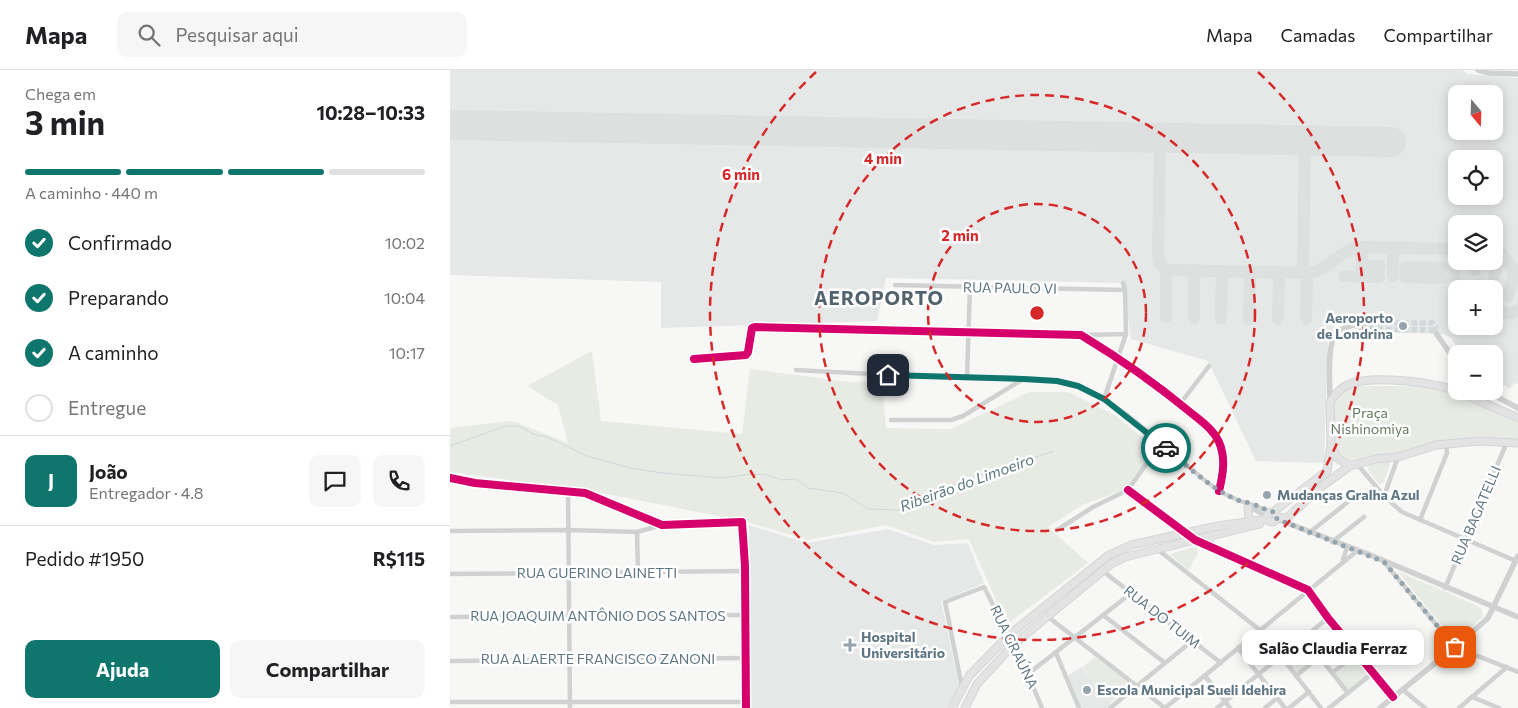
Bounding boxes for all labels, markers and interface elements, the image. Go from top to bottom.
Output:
search box [117,12,467,57]
text: Mapa [25,20,87,49]
icon: search [135,21,163,49]
text: Pesquisar aqui [175,23,299,46]
text: Mapa [1206,24,1253,46]
text: Camadas [1281,24,1355,46]
text: Compartilhar [1383,24,1493,46]
text: Chega em [25,84,96,103]
north arrow [1448,85,1502,140]
map controls [1448,85,1503,400]
text: 10:28–10:33 [316,101,425,124]
text: 3 min [25,102,105,142]
text: 4 min [864,149,902,167]
button: locate [1448,150,1503,205]
text: 6 min [722,165,760,183]
text: A caminho · 440 m [25,183,158,202]
button: layers [1448,215,1503,270]
text: 2 min [941,226,979,244]
icon: check [25,229,53,257]
text: Confirmado [68,231,172,254]
text: 10:02 [385,233,425,252]
street label: RUA PAULO VI [963,278,1057,297]
button: + [1448,280,1503,335]
icon: check [25,284,53,312]
text: Preparando [68,286,169,309]
district label: AEROPORTO [814,286,944,309]
text: 10:04 [384,288,425,307]
centre of rings [1028,304,1046,322]
place label: Aeroporto de Londrina [1317,309,1393,342]
marker: Aeroporto de Londrina [1397,320,1409,332]
icon: check [25,339,53,367]
text: A caminho [68,341,159,364]
text: 10:17 [389,343,425,362]
button: − [1448,345,1503,400]
pin [867,354,909,396]
icon: home [874,361,902,389]
text: Entregue [68,396,146,419]
park label: Praça Nishinomiya [1331,404,1409,437]
courier [1141,423,1191,473]
icon: car [1152,434,1180,462]
water label: Ribeirão do Limoeiro [897,449,1036,515]
button: chat [309,455,361,507]
button: phone [373,455,425,507]
text: João [89,460,128,483]
street label: RUA BAGATELLI [1447,463,1504,567]
text: J [48,469,54,492]
text: Entregador · 4.8 [89,483,204,502]
place label: Mudanças Gralha Azul [1277,486,1420,503]
marker: Mudanças Gralha Azul [1261,489,1273,501]
text: Pedido #1950 [25,547,144,570]
text: R$115 [373,547,425,570]
street label: RUA GUERINO LAINETTI [517,564,677,581]
street label: RUA DO TUIM [1121,582,1204,652]
street label: RUA GRAÚNA [987,602,1042,692]
street label: RUA JOAQUIM ANTÔNIO DOS SANTOS [470,607,726,624]
pin [1434,626,1476,668]
place label: Hospital Universitário [861,628,945,661]
callout: Salão Claudia Ferraz [1242,630,1425,664]
icon: bag [1441,633,1469,661]
marker: Hospital Universitário [843,638,857,652]
text: Salão Claudia Ferraz [1259,638,1407,657]
button: Ajuda [25,640,220,698]
button: Compartilhar [230,640,425,698]
street label: RUA ALAERTE FRANCISCO ZANONI [481,650,715,667]
place label: Escola Municipal Sueli Idehira [1097,681,1286,698]
marker: Escola Municipal Sueli Idehira [1081,684,1093,696]

